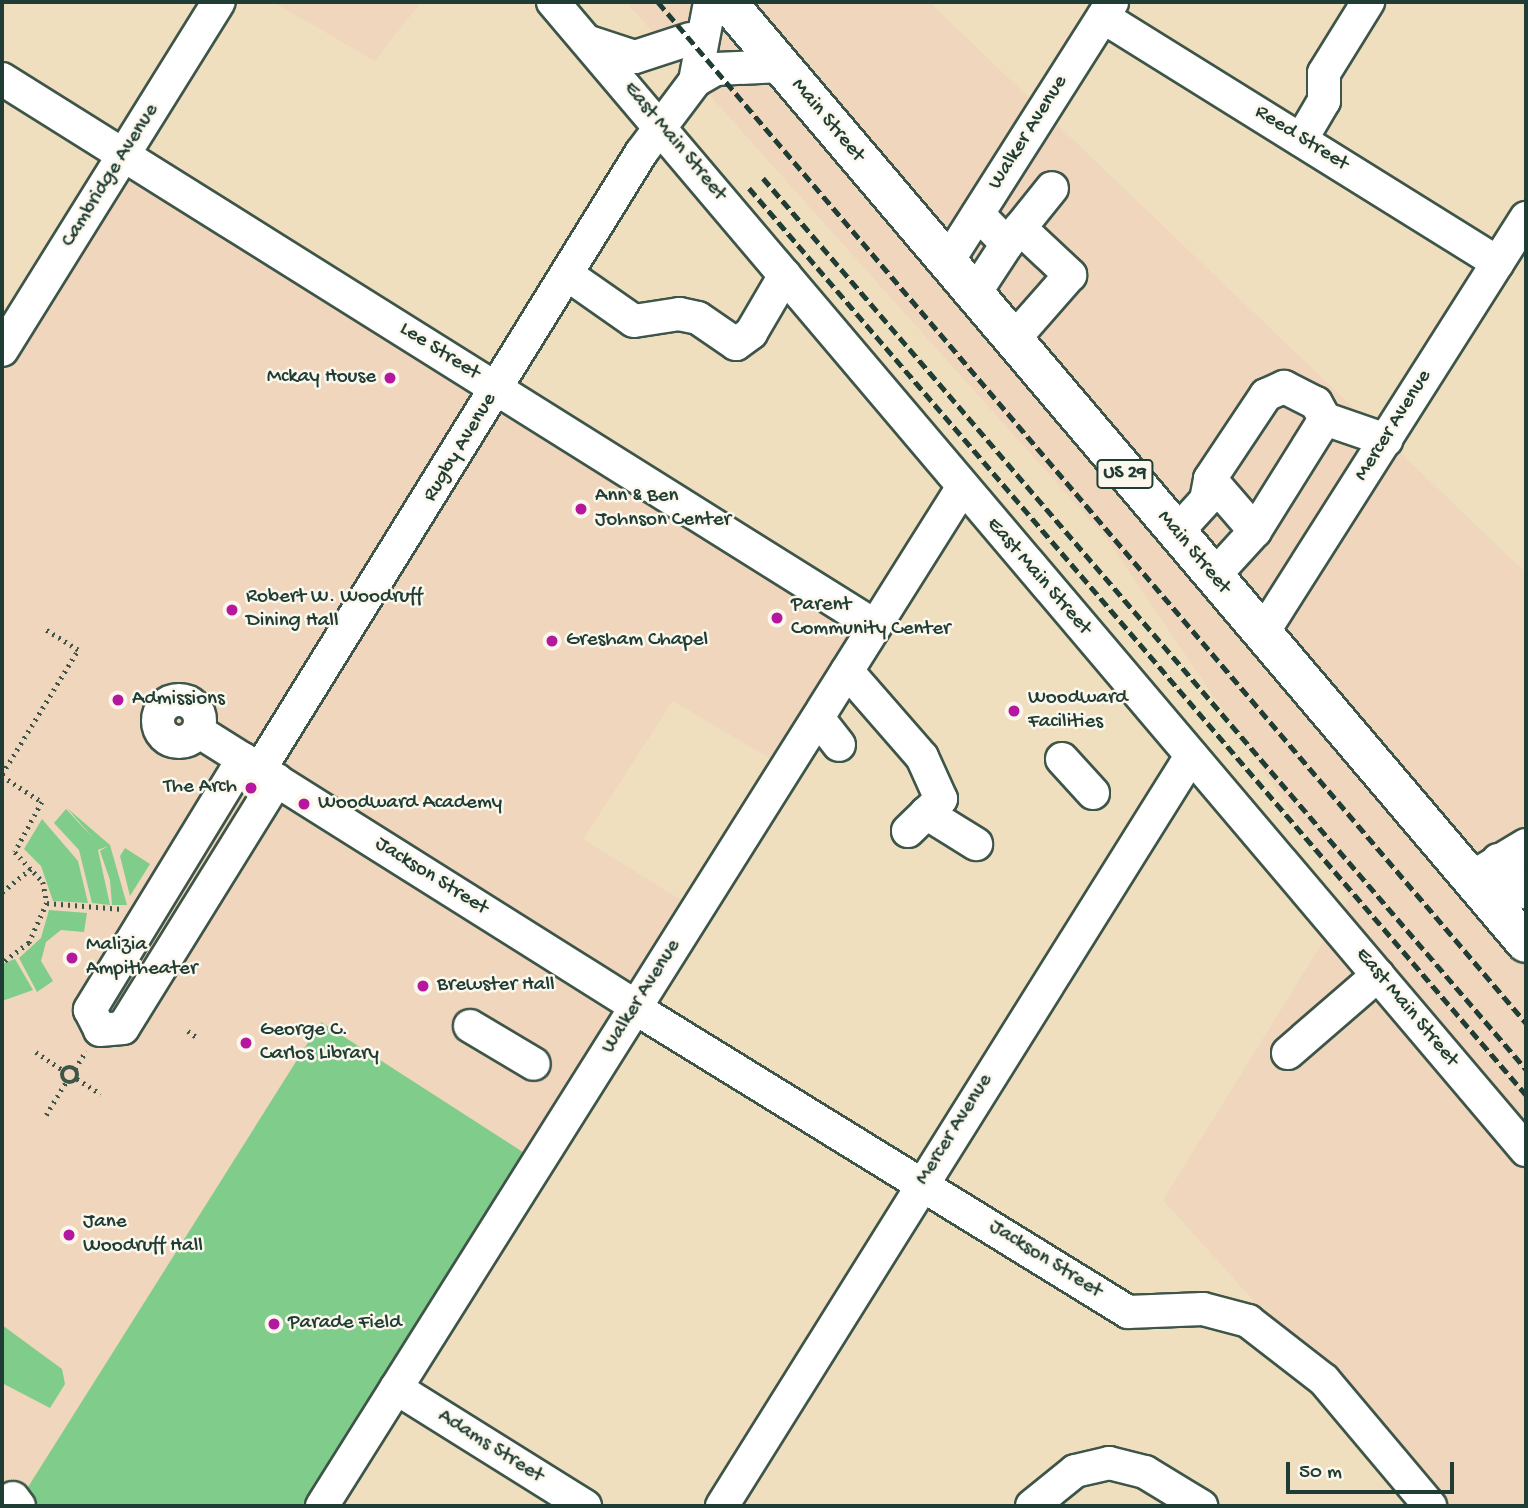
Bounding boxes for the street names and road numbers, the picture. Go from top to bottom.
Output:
street label: Walker Avenue [984,71,1074,195]
street label: Main Street [785,74,869,168]
street label: East Main Street [617,77,731,207]
street label: Cambridge Avenue [57,100,165,252]
street label: Reed Street [1249,100,1353,178]
street label: Lee Street [394,317,484,387]
street label: Mercer Avenue [1350,366,1438,486]
street label: Rugby Avenue [419,389,503,507]
road number: US 29 [1095,458,1155,489]
street label: Main Street [1151,506,1235,600]
street label: East Main Street [980,513,1096,641]
street label: Jackson Street [370,832,492,922]
street label: Walker Avenue [597,935,687,1059]
street label: East Main Street [1349,943,1463,1073]
street label: Mercer Avenue [911,1070,999,1190]
street label: Jackson Street [984,1215,1106,1305]
street label: Adams Street [432,1405,548,1489]

